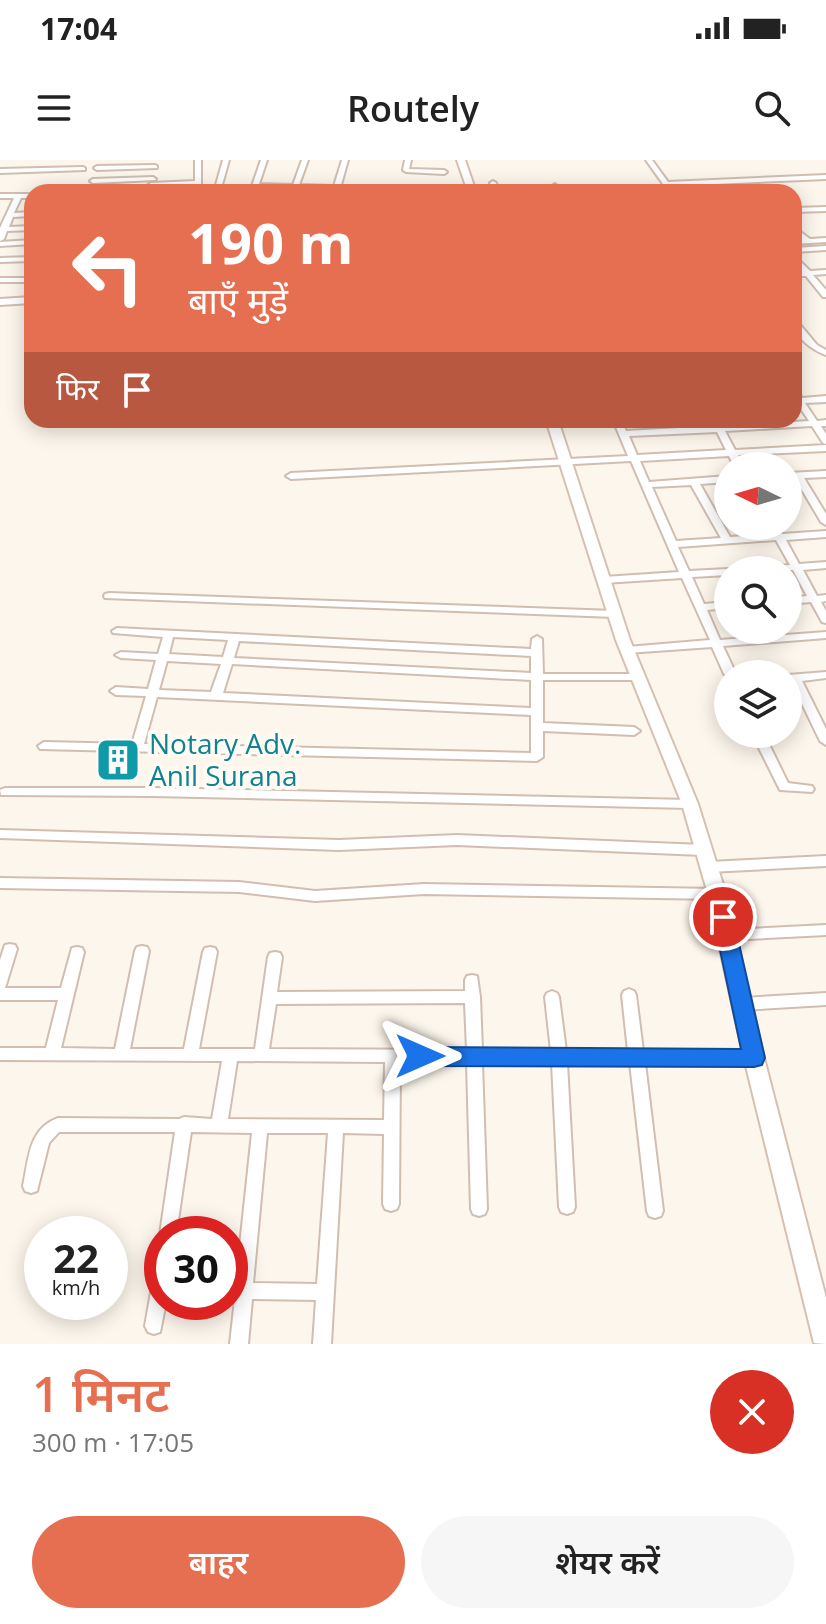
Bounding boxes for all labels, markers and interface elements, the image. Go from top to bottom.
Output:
text: 17:04 [40,8,117,49]
text: Routely [347,84,479,133]
icon: menu [32,86,76,130]
icon: search [750,86,794,130]
text: 190 m [188,204,354,280]
icon: left [56,216,160,320]
text: बाएँ मुड़ें [188,276,288,325]
text: फिर [56,368,99,409]
icon: arrive [115,368,159,412]
north arrow [714,452,802,540]
map controls [714,452,802,748]
button: search [714,556,802,644]
button: layers [714,660,802,748]
place label: Notary Adv. Anil Surana [149,724,301,794]
building icon: Notary Adv. Anil Surana [94,736,142,784]
pin [689,883,757,951]
icon: arrive [701,895,745,939]
position arrow [378,1014,462,1098]
speed limit sign: 30 [144,1216,248,1320]
text: 22 [53,1230,99,1285]
text: km/h [52,1274,100,1301]
text: 1 मिनट [32,1361,169,1426]
button: close [710,1370,794,1454]
text: 300 m · 17:05 [32,1424,194,1460]
button: बाहर [32,1516,405,1608]
button: शेयर करें [421,1516,794,1608]

